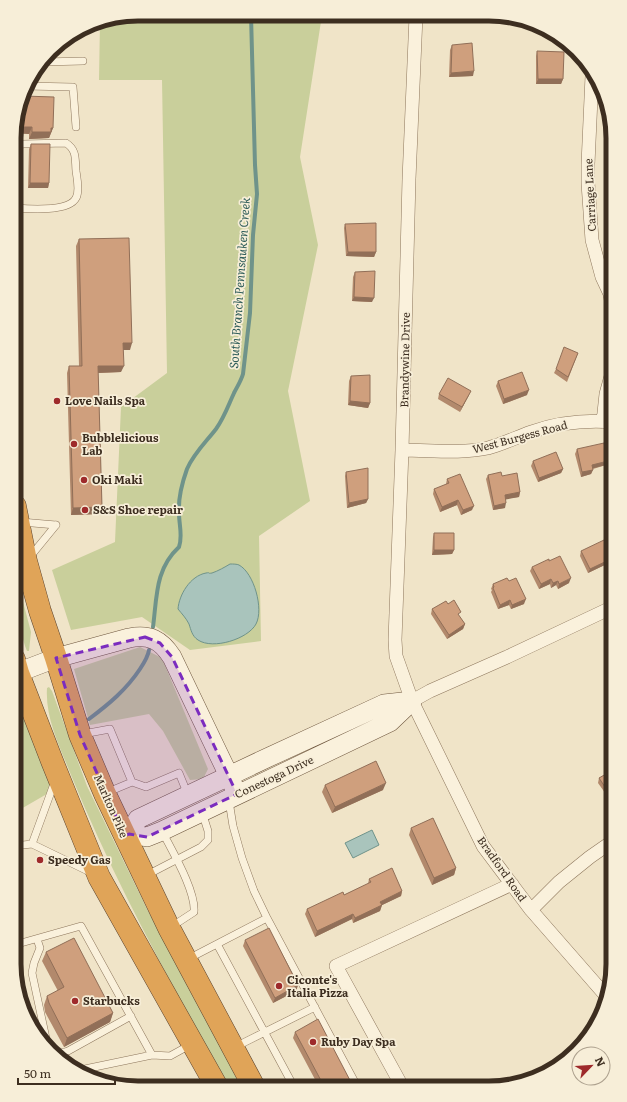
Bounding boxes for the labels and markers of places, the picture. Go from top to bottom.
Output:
place label: Love Nails Spa [65,392,146,408]
marker: Love Nails Spa [52,396,62,406]
place label: Bubblelicious Lab [82,429,159,458]
marker: Bubblelicious Lab [69,439,79,449]
place label: Oki Maki [92,471,143,487]
marker: Oki Maki [79,475,89,485]
place label: S&S Shoe repair [93,501,183,517]
marker: S&S Shoe repair [80,505,90,515]
place label: Speedy Gas [48,851,111,867]
marker: Speedy Gas [35,855,45,865]
place label: Ciconte's Italia Pizza [287,971,349,1000]
marker: Ciconte's Italia Pizza [274,981,284,991]
place label: Starbucks [83,992,140,1008]
marker: Starbucks [70,996,80,1006]
place label: Ruby Day Spa [321,1033,396,1049]
marker: Ruby Day Spa [308,1037,318,1047]

